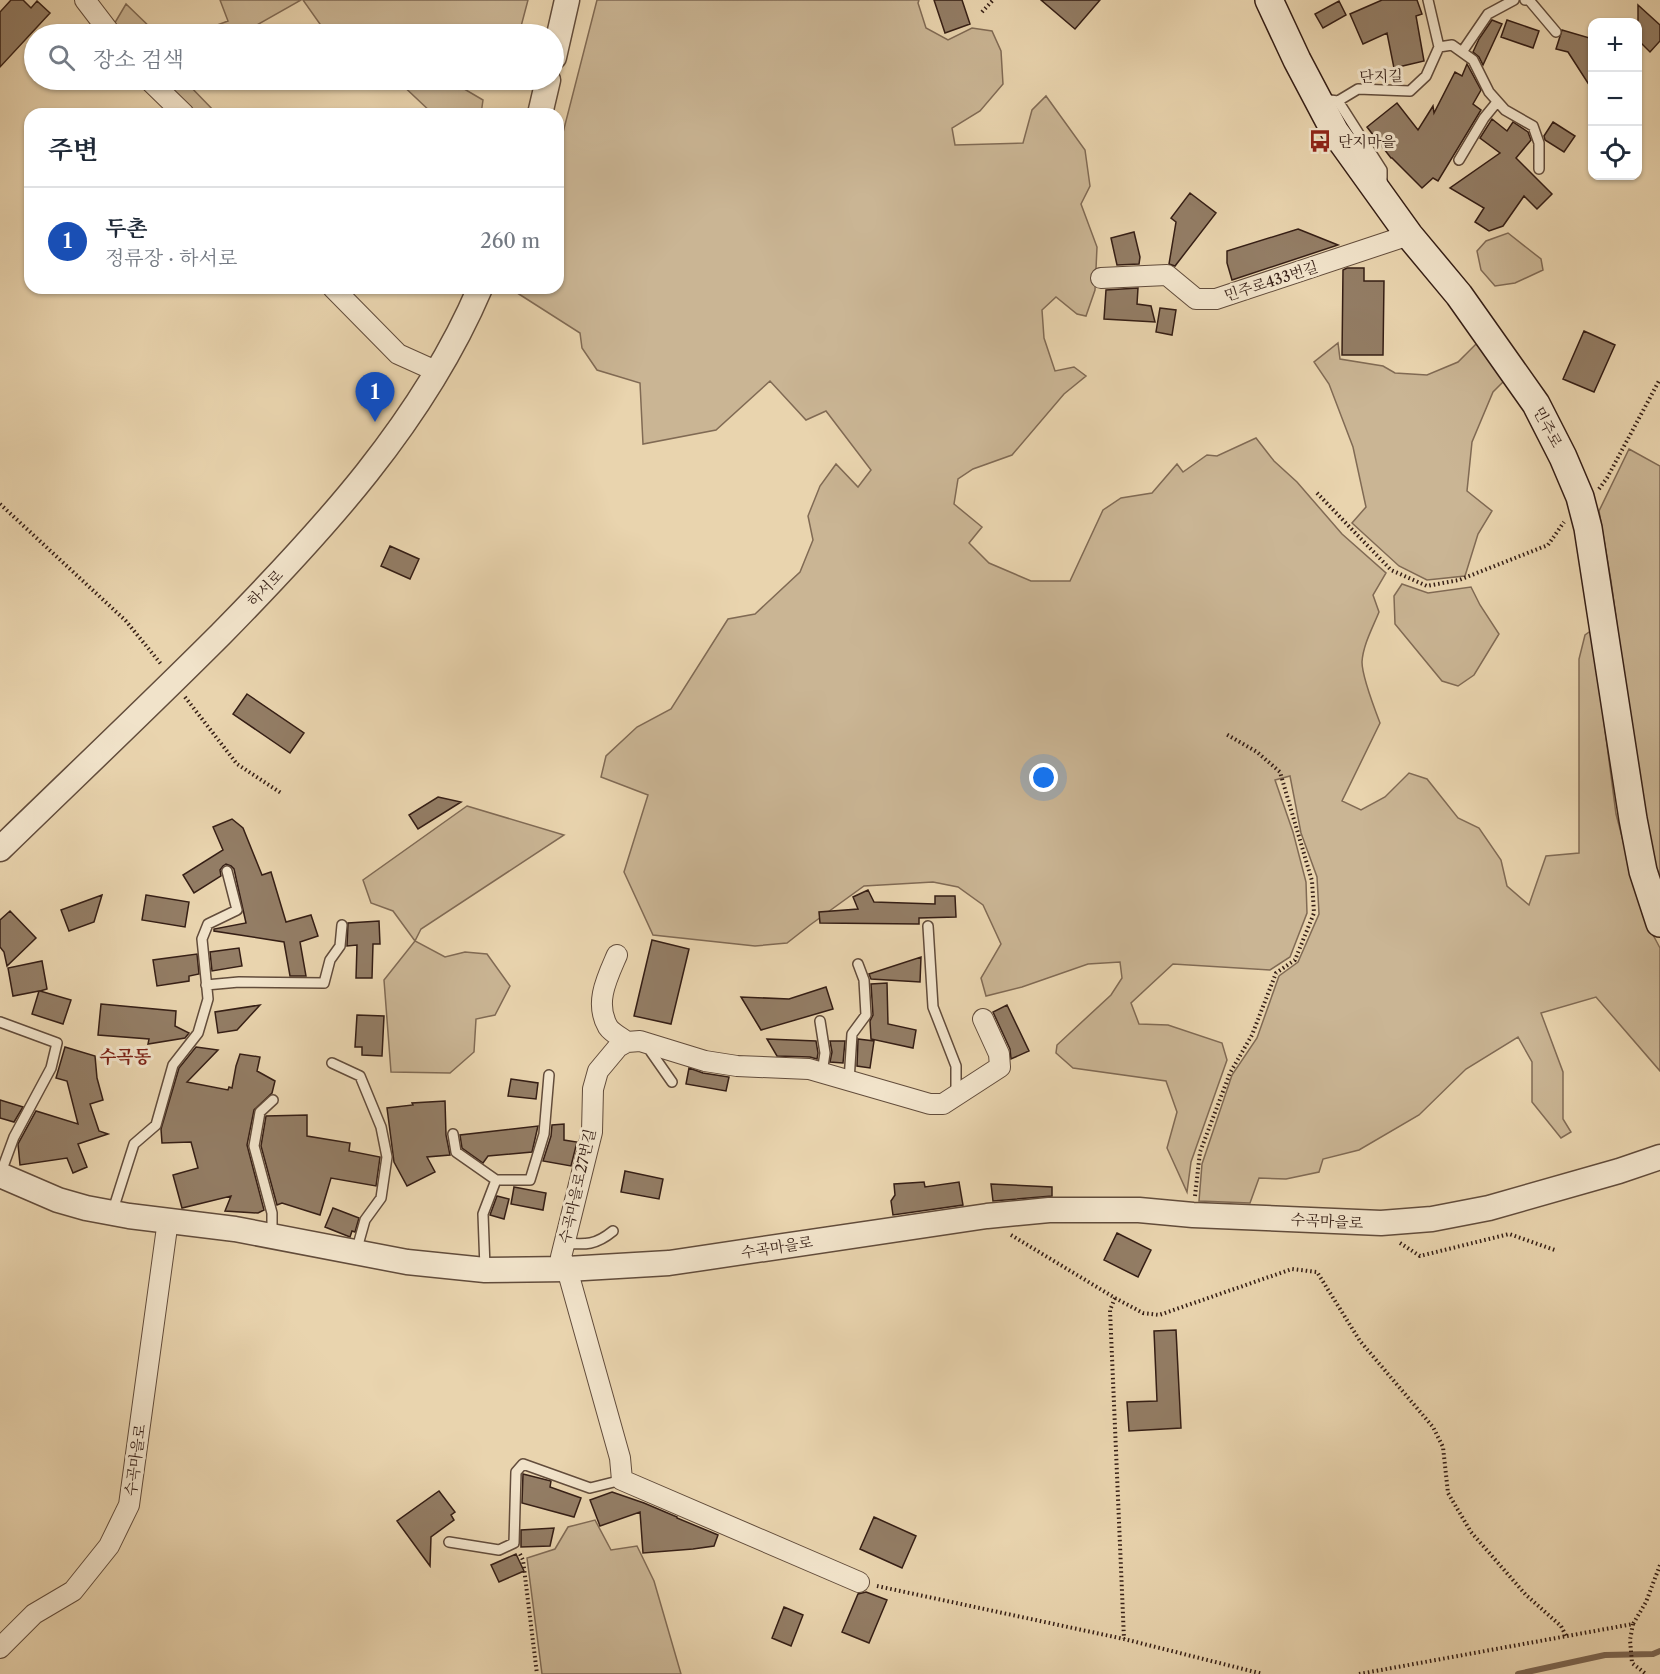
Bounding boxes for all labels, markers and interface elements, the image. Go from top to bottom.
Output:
map controls [1588,18,1642,180]
button: + [1588,18,1642,72]
search box [24,24,564,90]
icon: search [45,41,78,74]
text: 장소 검색 [93,46,184,73]
street label: 단지길 [1359,66,1403,86]
button: − [1588,72,1642,126]
button: locate [1588,126,1642,180]
bus stop icon: 단지마을 [1307,128,1333,154]
place label: 단지마을 [1338,132,1396,151]
text: 주변 [48,134,98,166]
text: 두촌 [105,215,148,242]
text: 1 [63,229,72,253]
text: 260 m [480,229,540,253]
text: 정류장 · 하서로 [105,246,237,270]
street label: 민주로433번길 [1222,257,1320,305]
pin: 1 [356,372,394,422]
street label: 민주로 [1529,403,1567,451]
street label: 하서로 [243,565,287,610]
your location [1029,763,1058,792]
district label: 수곡동 [99,1046,152,1068]
street label: 수곡마을로27번길 [555,1127,599,1245]
street label: 수곡마을로 [1290,1210,1364,1232]
street label: 수곡마을로 [740,1232,815,1262]
street label: 수곡마을로 [121,1422,150,1497]

